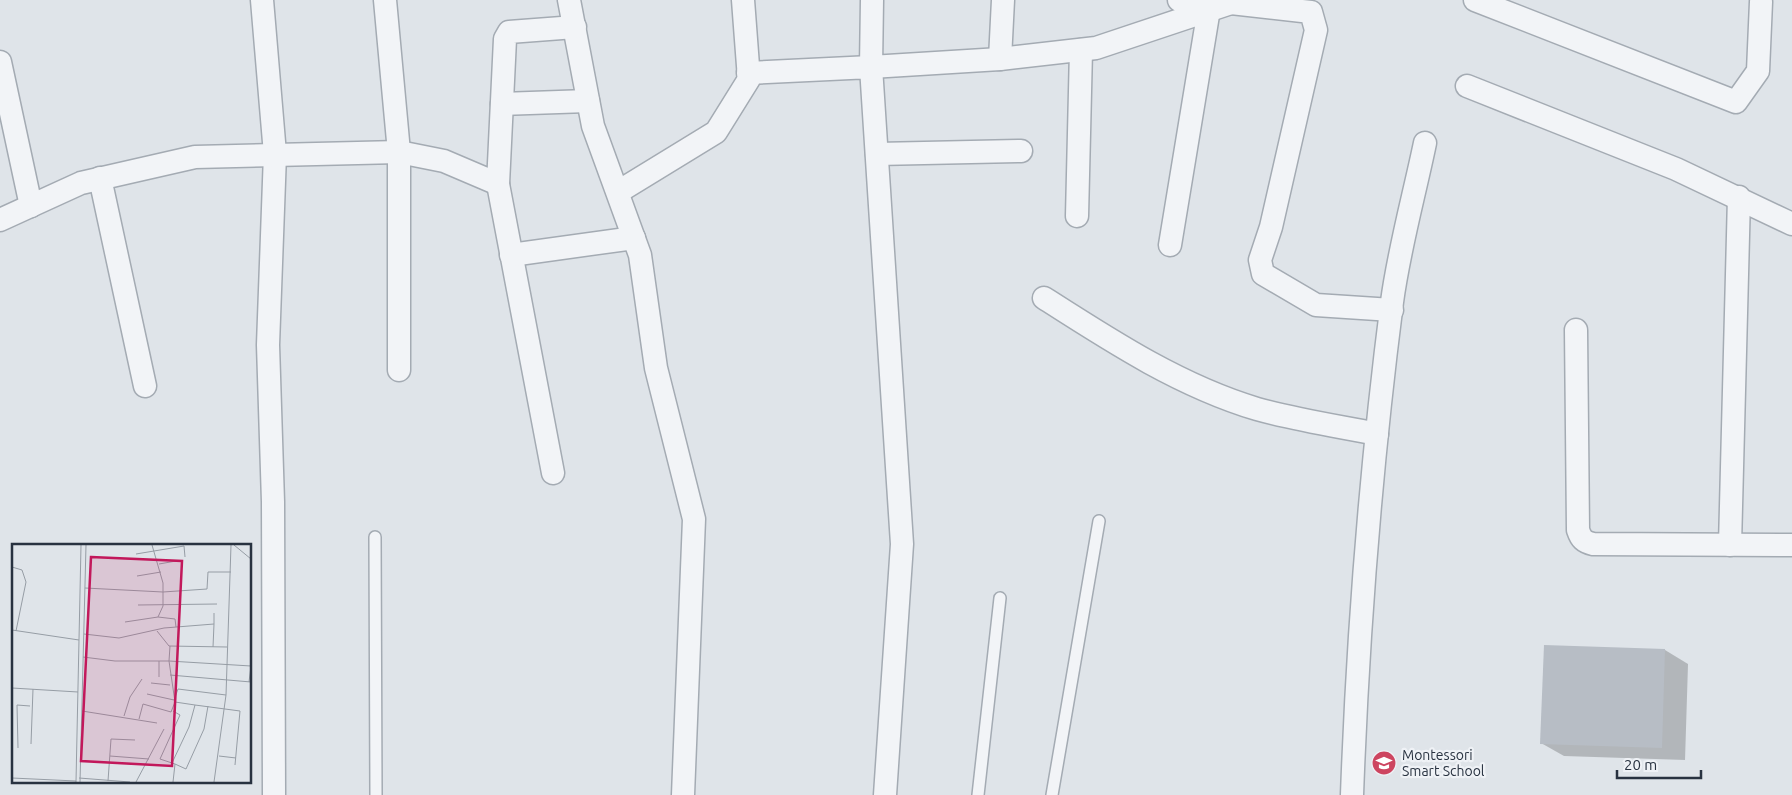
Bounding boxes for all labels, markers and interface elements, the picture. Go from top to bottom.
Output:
inset map [12,544,251,782]
place label: Montessori Smart School [1402,747,1485,779]
scale bar [1617,748,1701,780]
school or university icon: Montessori Smart School [1371,750,1397,776]
text: 20 m [1624,756,1657,773]

